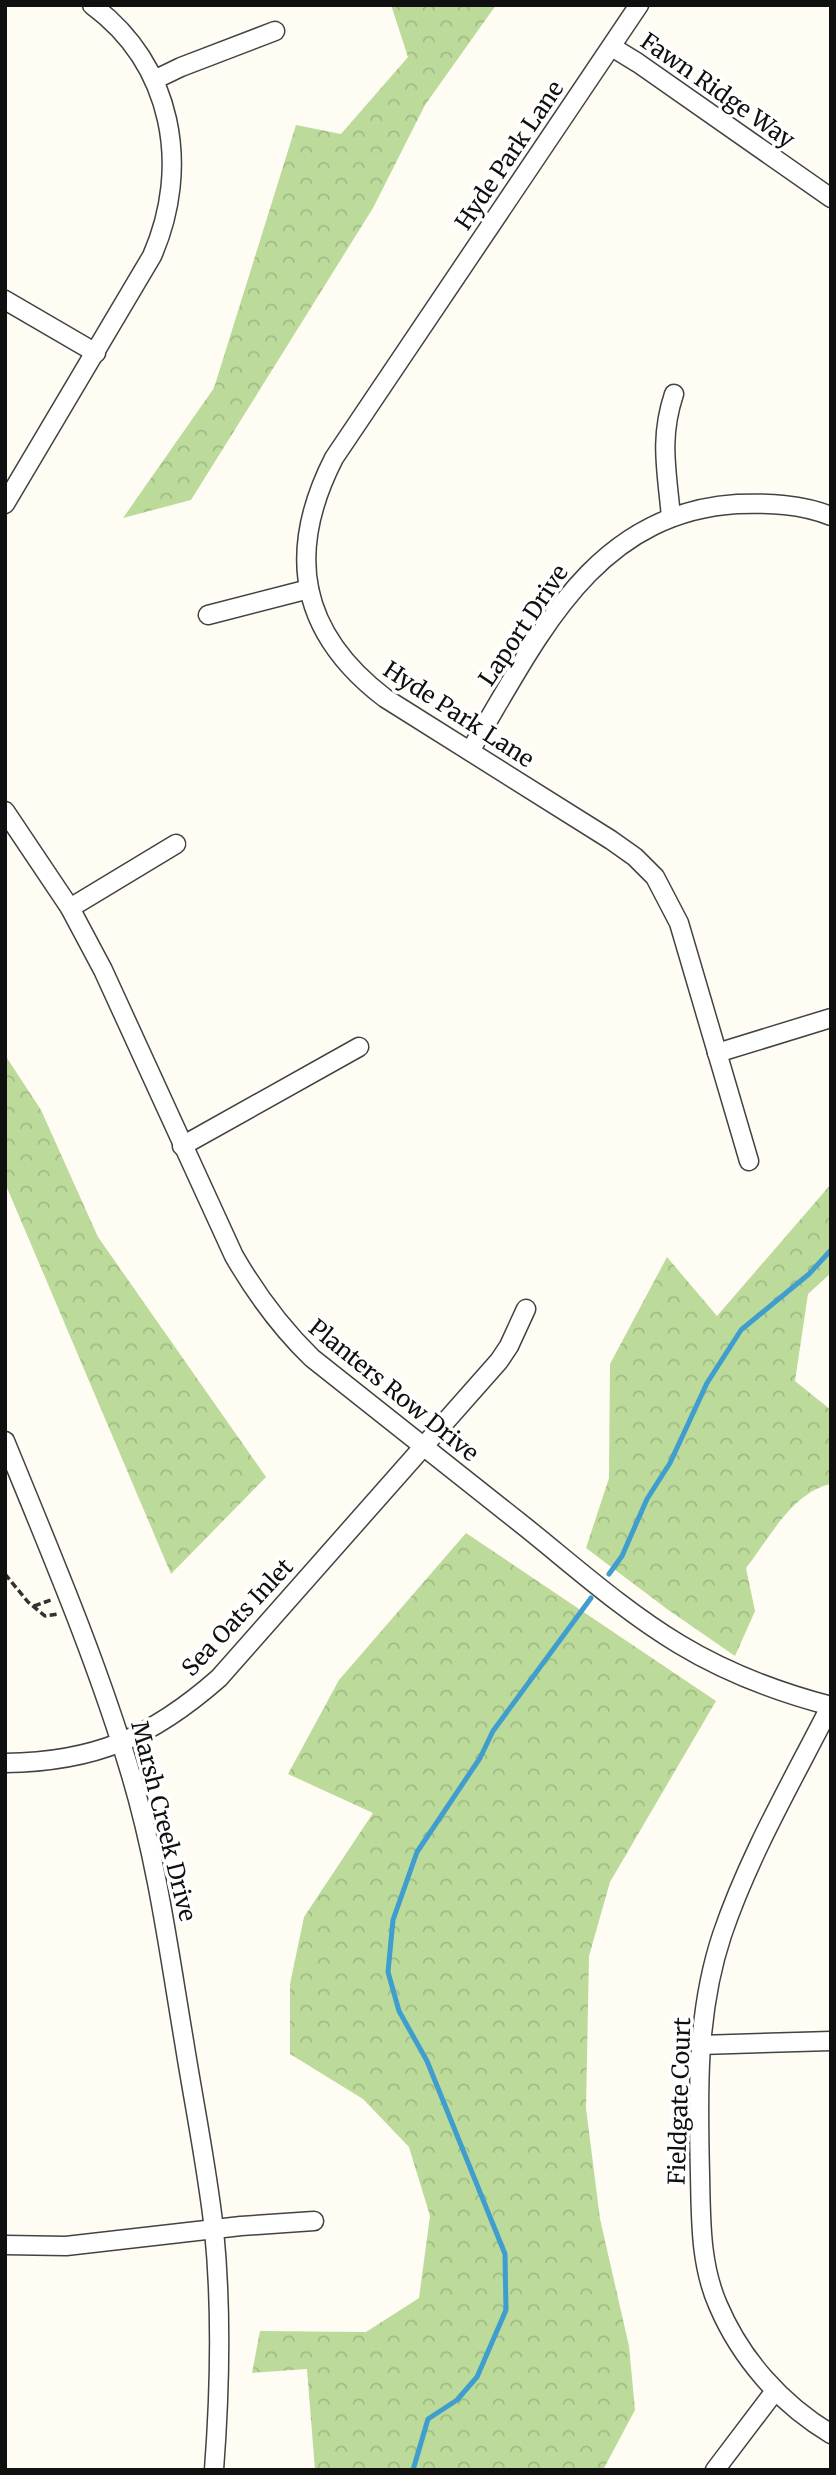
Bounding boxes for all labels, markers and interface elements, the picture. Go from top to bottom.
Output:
street label: Fawn Ridge Way [635,26,801,154]
street label: Hyde Park Lane [448,75,570,235]
street label: Laport Drive [472,559,574,691]
street label: Hyde Park Lane [378,655,540,773]
street label: Planters Row Drive [303,1313,485,1467]
street label: Sea Oats Inlet [175,1552,299,1682]
street label: Marsh Creek Drive [125,1718,203,1924]
street label: Fieldgate Court [662,2017,696,2185]

